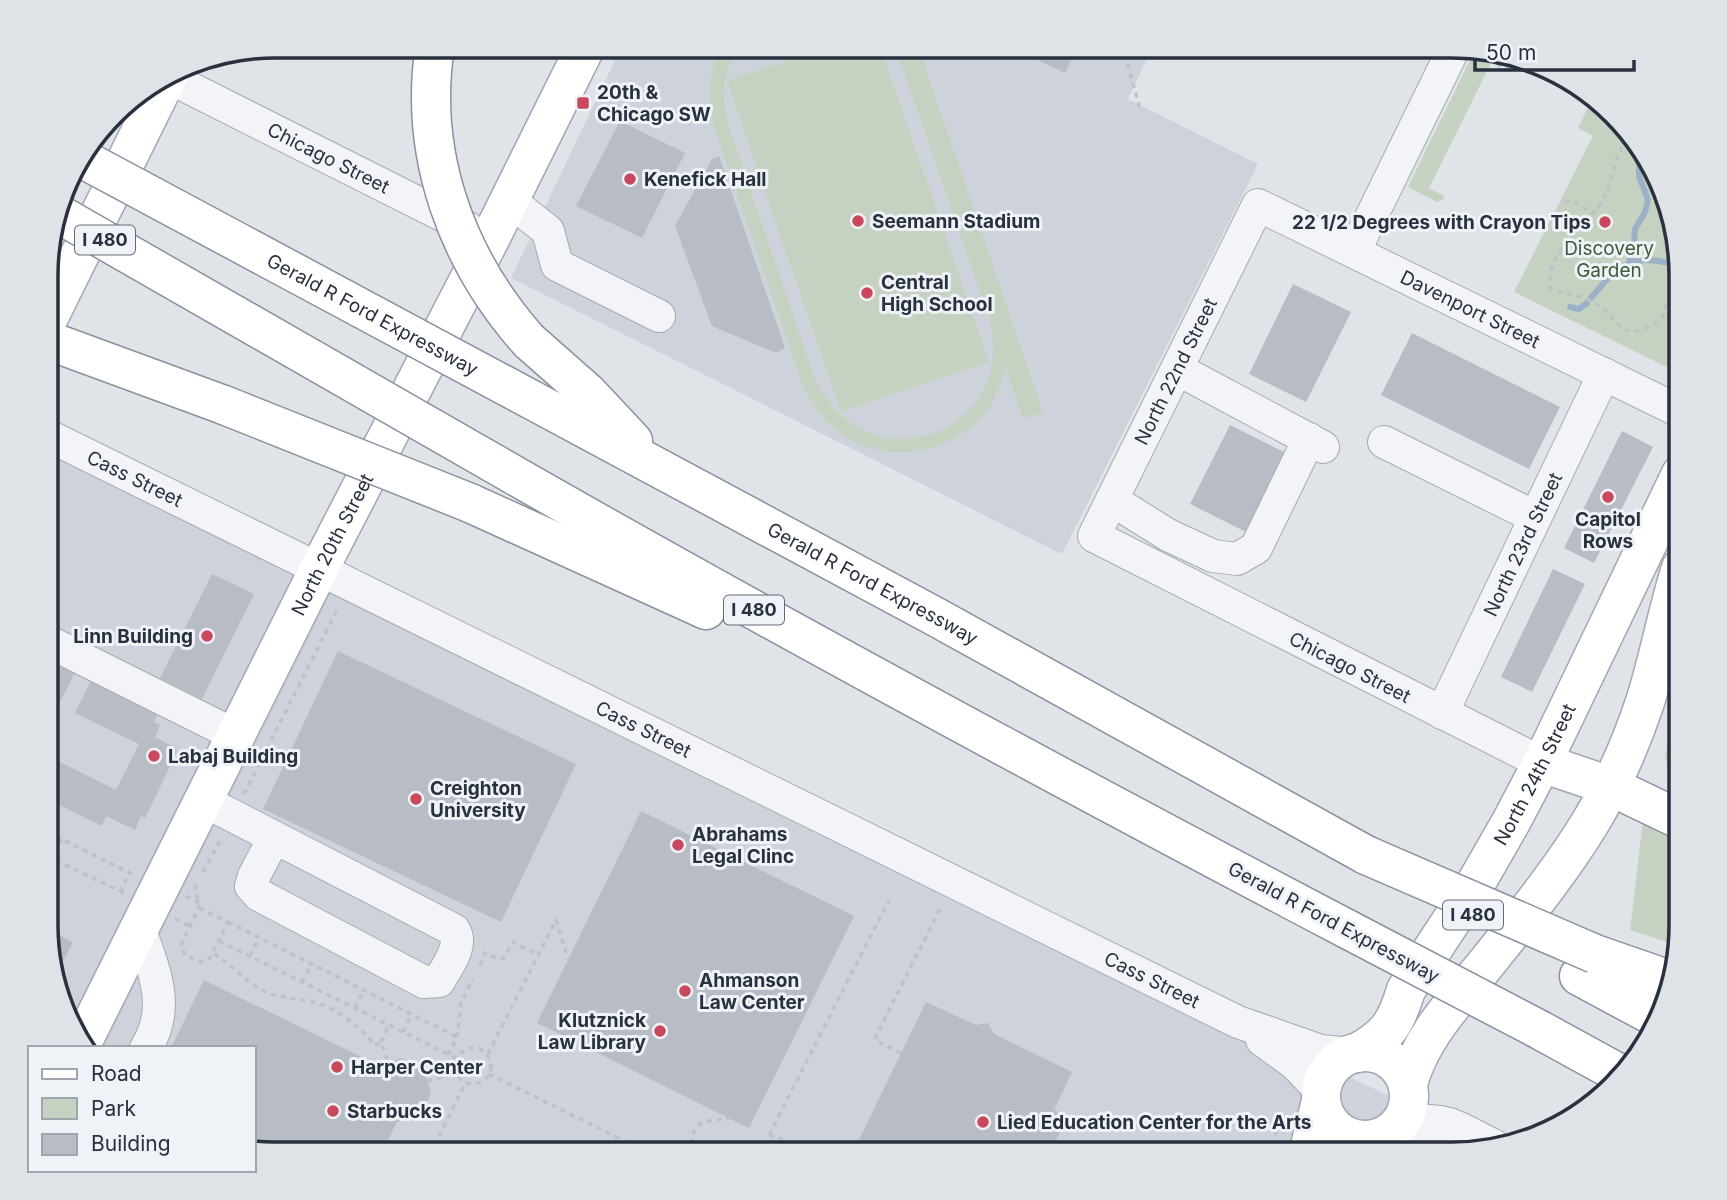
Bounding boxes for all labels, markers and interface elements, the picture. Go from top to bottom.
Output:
scale bar [1475,28,1634,72]
text: 50 m [1486,40,1536,65]
place label: 20th & Chicago SW [597,81,711,126]
marker: 20th & Chicago SW [575,95,591,111]
street label: Chicago Street [264,118,393,199]
place label: Kenefick Hall [644,168,766,191]
marker: Kenefick Hall [622,171,638,187]
place label: Seemann Stadium [872,210,1040,233]
place label: 22 1/2 Degrees with Crayon Tips [1292,211,1591,234]
marker: Seemann Stadium [850,213,866,229]
marker: 22 1/2 Degrees with Crayon Tips [1597,214,1613,230]
road number: I 480 [75,226,135,254]
park label: Discovery Garden [1564,237,1654,282]
street label: Gerald R Ford Expressway [263,249,482,381]
street label: Davenport Street [1397,266,1544,353]
place label: Central High School [881,271,993,316]
marker: Central High School [859,285,875,301]
street label: North 22nd Street [1130,294,1222,449]
street label: Cass Street [83,446,186,512]
street label: North 23rd Street [1479,469,1567,620]
street label: North 20th Street [287,470,378,619]
marker: Capitol Rows [1600,489,1616,505]
place label: Capitol Rows [1575,508,1641,553]
street label: Gerald R Ford Expressway [763,518,982,650]
road number: I 480 [724,596,784,624]
place label: Linn Building [73,625,193,648]
street label: Chicago Street [1285,627,1414,708]
marker: Linn Building [199,628,215,644]
street label: Cass Street [592,696,695,763]
street label: North 24th Street [1489,700,1581,850]
place label: Labaj Building [168,745,298,768]
marker: Labaj Building [146,748,162,764]
place label: Creighton University [430,777,526,822]
marker: Creighton University [408,791,424,807]
place label: Abrahams Legal Clinc [692,823,794,868]
marker: Abrahams Legal Clinc [670,837,686,853]
street label: Gerald R Ford Expressway [1224,857,1444,988]
road number: I 480 [1443,900,1503,930]
street label: Cass Street [1100,947,1203,1013]
place label: Ahmanson Law Center [699,969,805,1014]
marker: Ahmanson Law Center [677,983,693,999]
place label: Klutznick Law Library [538,1009,647,1054]
marker: Klutznick Law Library [652,1023,668,1039]
legend [28,1046,256,1172]
place label: Harper Center [351,1056,483,1079]
marker: Harper Center [329,1059,345,1075]
text: Road [91,1061,142,1086]
text: Park [91,1096,136,1121]
place label: Starbucks [347,1100,442,1123]
marker: Starbucks [325,1103,341,1119]
place label: Lied Education Center for the Arts [997,1111,1312,1134]
marker: Lied Education Center for the Arts [975,1114,991,1130]
text: Building [91,1131,171,1156]

